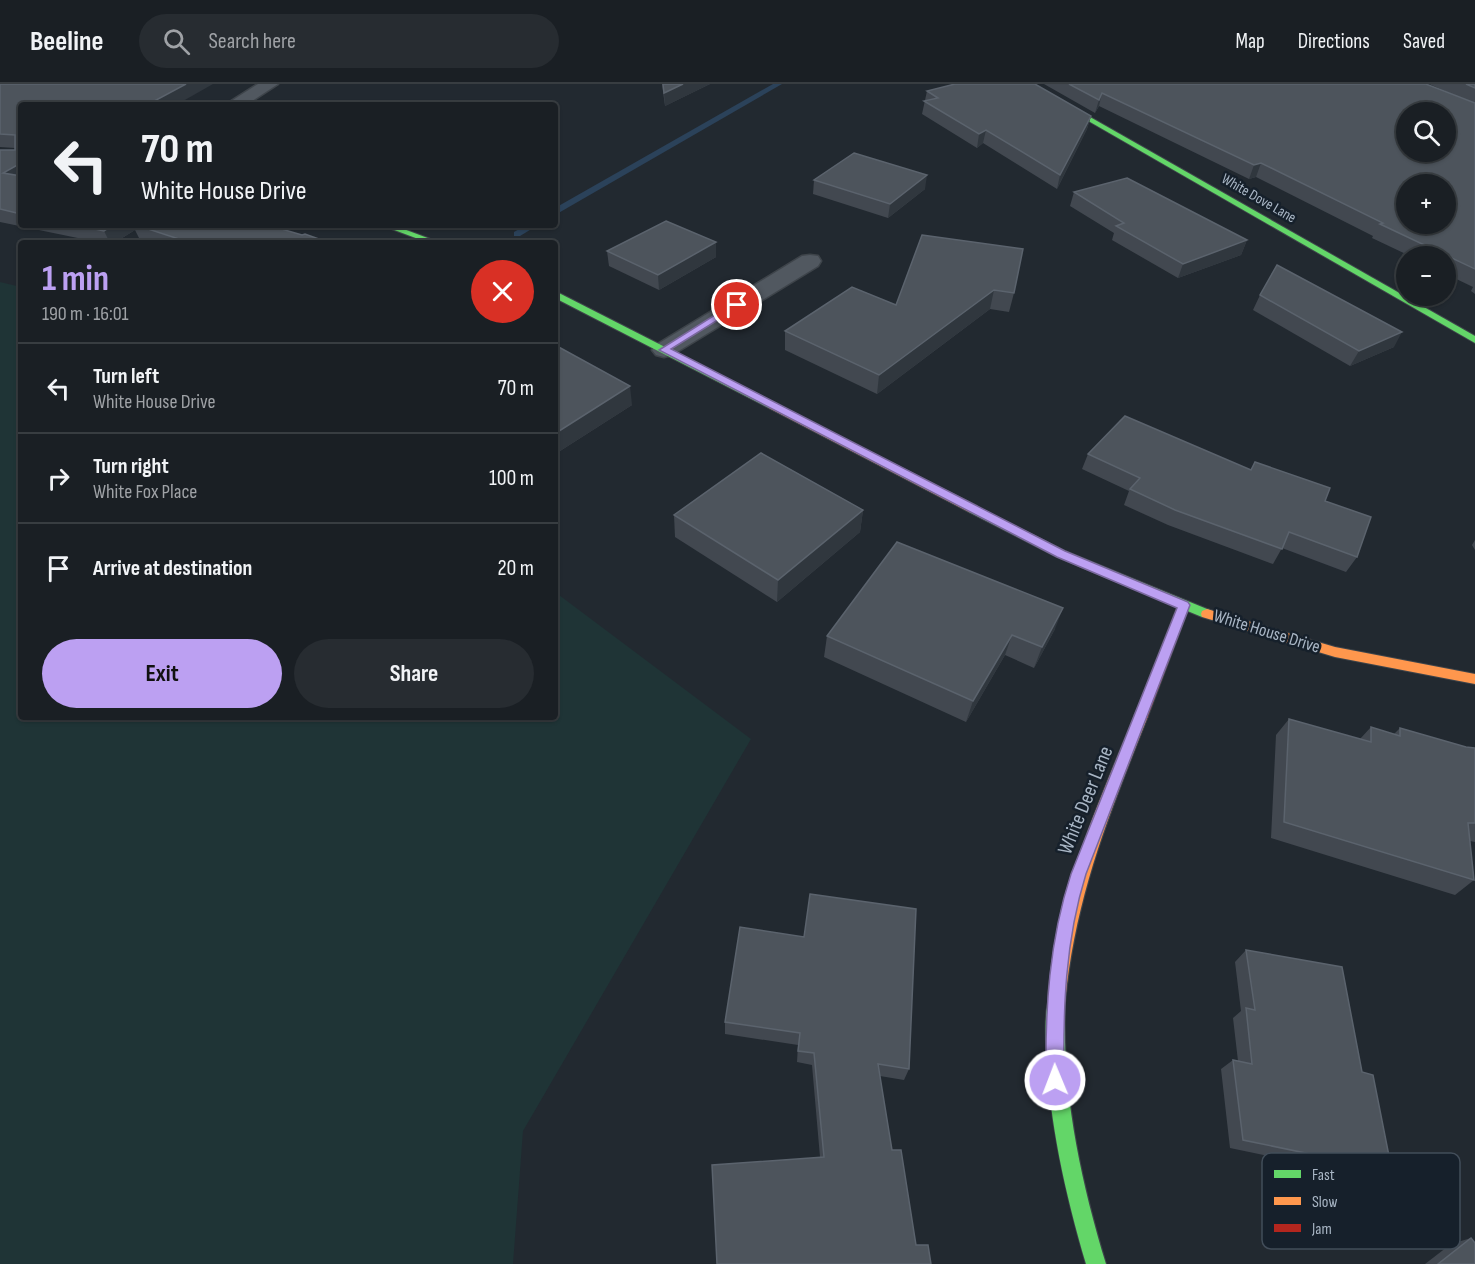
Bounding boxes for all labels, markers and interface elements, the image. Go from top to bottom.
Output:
search box [139,14,559,68]
text: Beeline [30,25,103,58]
icon: search [160,25,193,58]
text: Search here [208,28,296,55]
text: Map [1235,29,1265,54]
text: Directions [1298,29,1370,54]
text: Saved [1403,29,1445,54]
map controls [1396,102,1456,306]
button: search [1396,102,1456,162]
text: 70 m [141,124,214,175]
icon: left [42,126,120,204]
street label: White Dove Lane [1218,169,1300,227]
button: + [1396,174,1456,234]
text: White House Drive [141,175,307,207]
button: − [1396,246,1456,306]
text: 1 min [42,258,109,301]
button: close [471,260,534,323]
pin [711,279,762,330]
icon: arrive [720,288,753,321]
text: 190 m · 16:01 [42,302,129,326]
text: Turn left [93,363,159,390]
icon: left [42,372,75,405]
text: 70 m [498,375,534,402]
text: White House Drive [93,390,216,414]
text: Turn right [93,453,169,480]
icon: right [42,462,75,495]
text: 100 m [489,465,534,492]
text: White Fox Place [93,480,197,504]
icon: arrive [42,552,75,585]
text: Arrive at destination [93,555,252,582]
text: 20 m [498,555,534,582]
street label: White House Drive [1211,605,1323,658]
button: Exit [42,639,282,708]
button: Share [294,639,534,708]
street label: White Deer Lane [1052,742,1118,858]
position arrow [1023,1048,1087,1112]
legend [1262,1153,1460,1249]
text: Fast [1312,1166,1335,1185]
text: Slow [1312,1193,1337,1212]
text: Jam [1311,1220,1332,1239]

